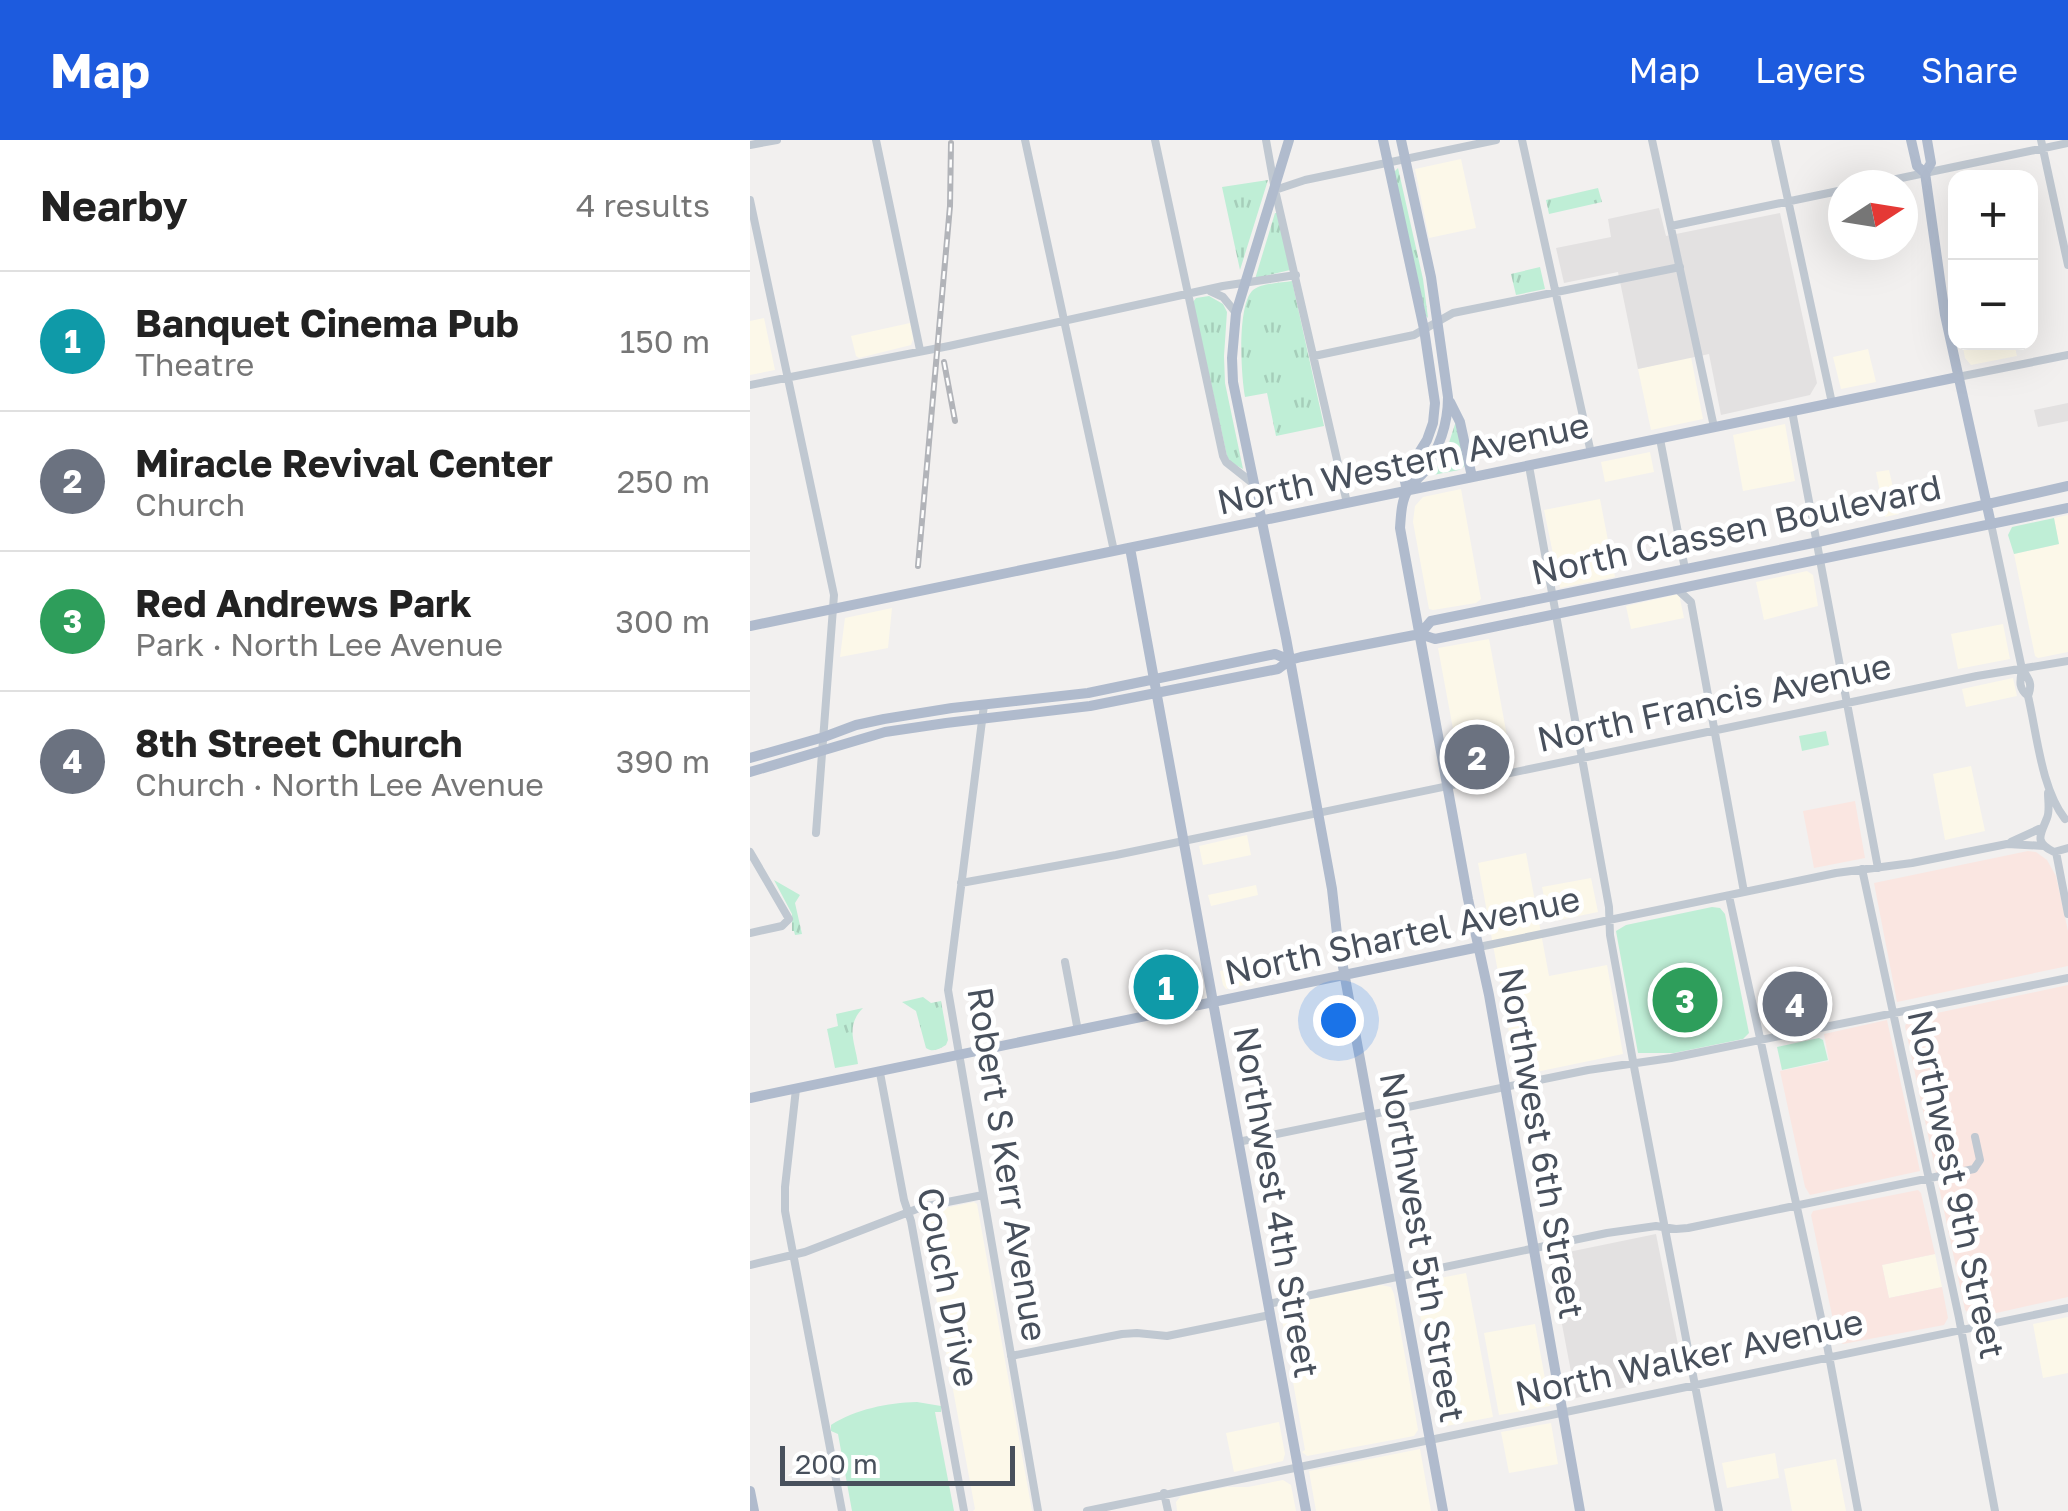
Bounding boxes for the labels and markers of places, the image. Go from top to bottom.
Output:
pin: 2 [1444,720,1510,794]
pin: 1 [1134,950,1198,1024]
pin: 3 [1652,962,1718,1038]
pin: 4 [1762,966,1828,1042]

